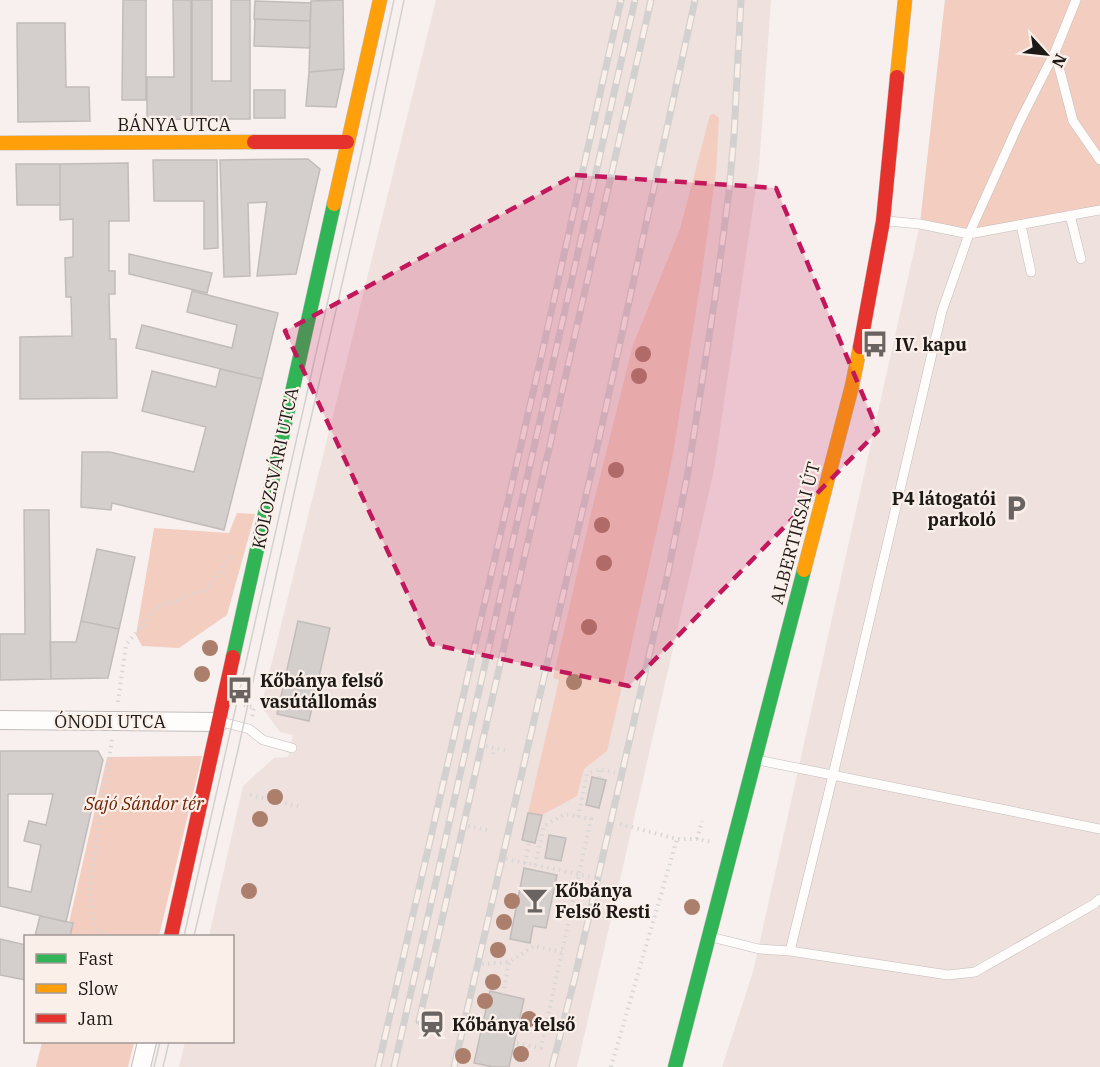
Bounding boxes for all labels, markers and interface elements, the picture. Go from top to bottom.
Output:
north arrow [1016,24,1076,84]
text: N [1048,51,1071,71]
street label: BÁNYA UTCA [117,113,231,136]
bus stop icon: IV. kapu [860,329,890,359]
place label: IV. kapu [895,333,967,356]
street label: KOLOZSVÁRI UTCA [247,384,303,551]
street label: ALBERTIRSAI ÚT [765,459,825,607]
place label: P4 látogatói parkoló [892,487,996,531]
parking icon: P4 látogatói parkoló [1001,493,1031,523]
place label: Kőbánya felső vasútállomás [260,669,384,713]
bus stop icon: Kőbánya felső vasútállomás [225,675,255,705]
street label: ÓNODI UTCA [54,710,166,733]
park label: Sajó Sándor tér [83,792,205,815]
place label: Kőbánya Felső Resti [555,879,650,923]
bar icon: Kőbánya Felső Resti [520,885,550,915]
legend [24,935,234,1043]
text: Fast [78,947,113,970]
text: Slow [78,977,118,1000]
text: Jam [78,1007,113,1030]
station icon: Kőbánya felső [417,1009,447,1039]
place label: Kőbánya felső [452,1013,576,1036]

